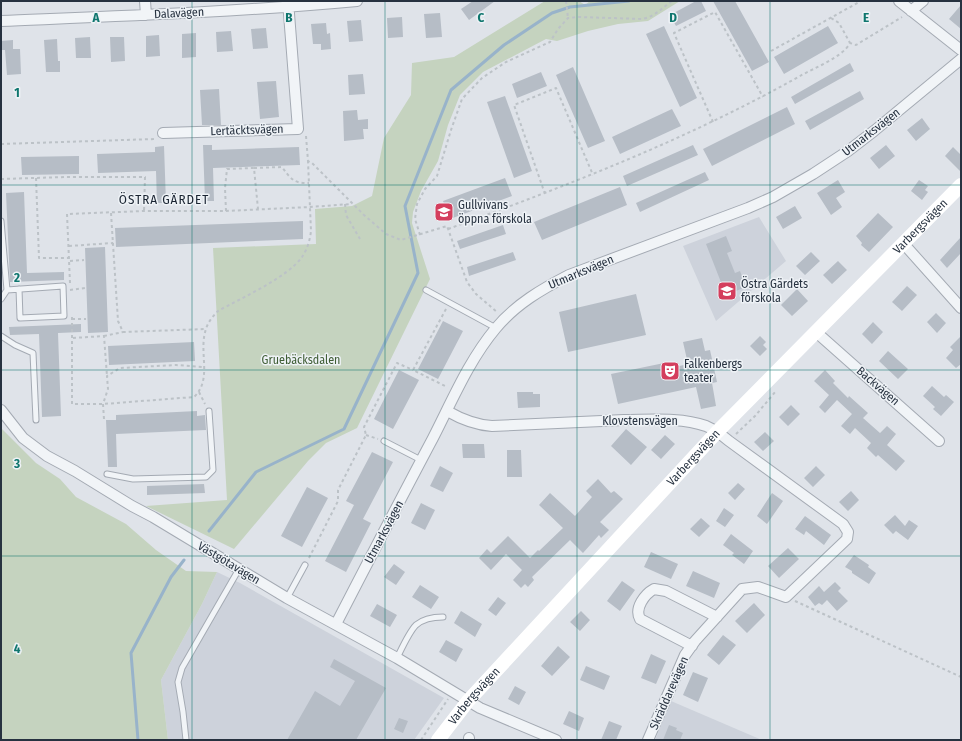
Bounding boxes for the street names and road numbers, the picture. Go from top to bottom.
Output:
street label: Dalavägen [154,5,204,21]
street label: Utmarksvägen [839,105,903,159]
street label: Lertäcktsvägen [210,122,284,138]
street label: Varbergsvägen [890,196,950,257]
street label: Utmarksvägen [546,252,616,292]
street label: Backvägen [854,364,902,408]
street label: Klovstensvägen [602,414,678,428]
street label: Varbergsvägen [664,427,723,488]
street label: Utmarksvägen [362,498,406,566]
street label: Västgötavägen [195,539,263,587]
street label: Skräddarevägen [647,654,691,732]
street label: Varbergsvägen [445,664,503,727]

